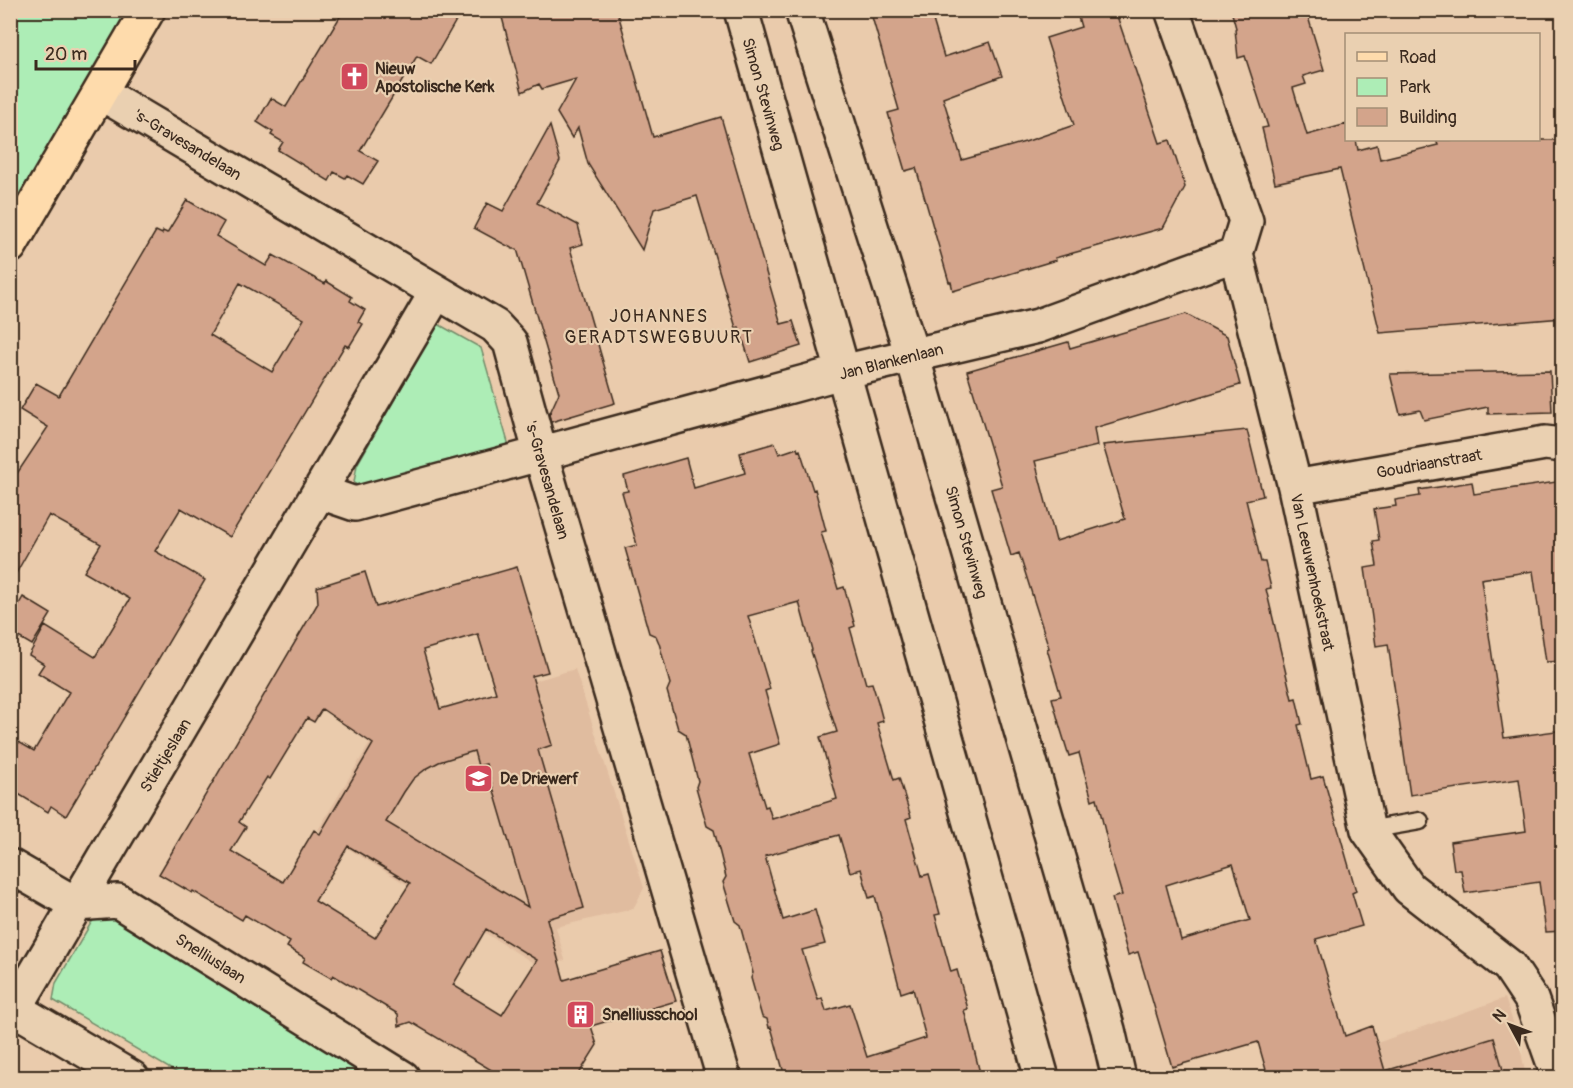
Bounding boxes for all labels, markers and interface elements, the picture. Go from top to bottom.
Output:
scale bar [36,33,135,71]
legend [1345,33,1540,141]
street label: Simon Stevinweg [737,36,789,153]
text: 20 m [45,43,87,66]
text: Road [1399,46,1436,69]
place label: Nieuw Apostolische Kerk [375,59,495,97]
church icon: Nieuw Apostolische Kerk [338,61,370,93]
text: Park [1399,76,1431,99]
street label: 's-Gravesandelaan [130,105,245,185]
text: Building [1399,106,1457,129]
district label: JOHANNES GERADTSWEGBUURT [565,305,753,349]
street label: Jan Blankenlaan [837,339,945,385]
street label: 's-Gravesandelaan [521,419,574,542]
street label: Goudriaanstraat [1375,445,1484,483]
street label: Simon Stevinweg [940,484,992,601]
street label: Van Leeuwenhoekstraat [1286,492,1339,653]
street label: Stieltjeslaan [136,715,196,796]
school or university icon: De Driewerf [463,762,495,794]
place label: De Driewerf [500,769,579,789]
street label: Snelliuslaan [172,929,249,988]
north arrow [1480,995,1540,1055]
building icon: Snelliusschool [565,998,597,1030]
place label: Snelliusschool [602,1005,698,1025]
text: N [1488,1005,1511,1026]

